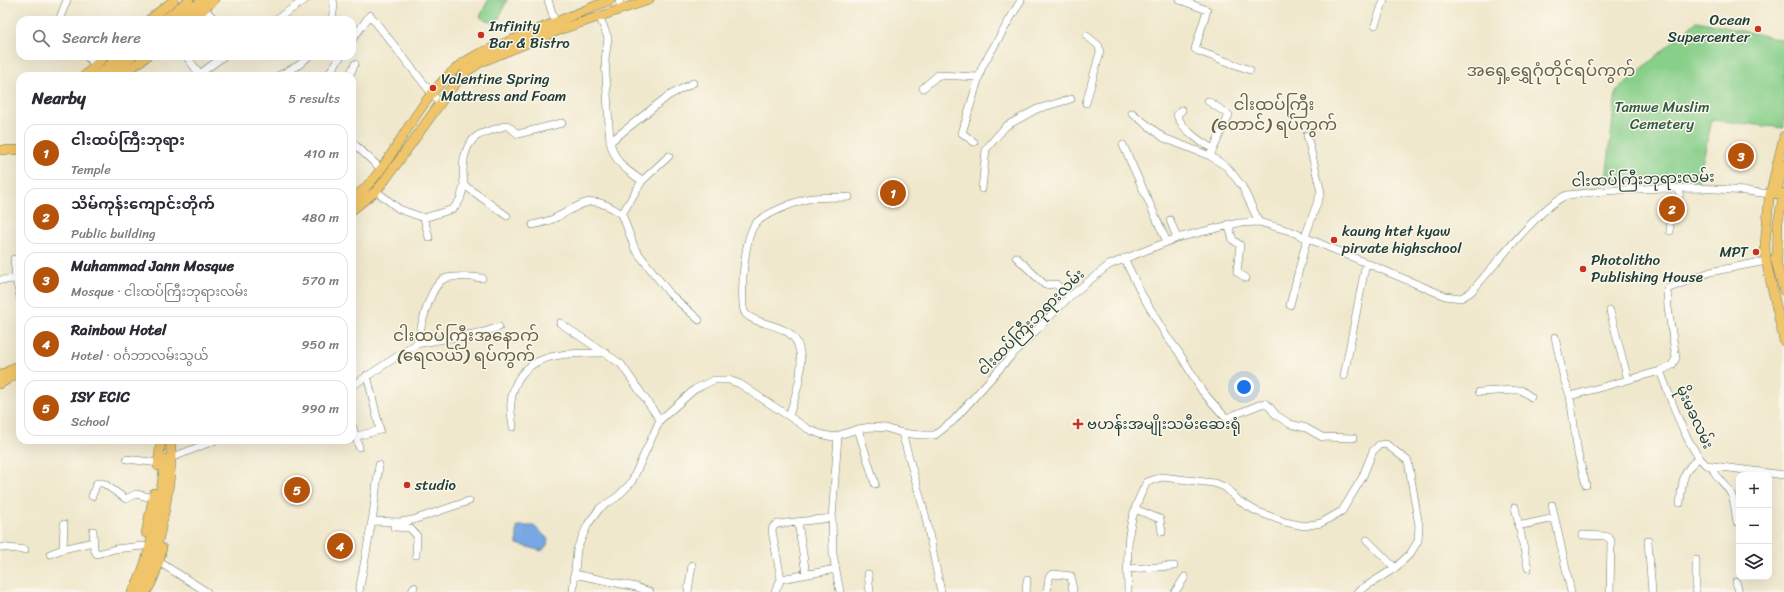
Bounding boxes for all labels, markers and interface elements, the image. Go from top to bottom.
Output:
place label: Ocean Supercenter [1668,7,1751,50]
place label: Infinity Bar & Bistro [488,13,570,56]
search box [16,16,356,60]
marker: Ocean Supercenter [1753,24,1763,34]
text: Search here [62,25,141,51]
icon: search [30,27,52,49]
marker: Infinity Bar & Bistro [476,30,486,40]
district label: အရှေ့ရွှေဂုံတိုင်ရပ်ကွက် [1467,55,1635,85]
place label: Valentine Spring Mattress and Foam [441,66,566,109]
text: Nearby [32,83,86,113]
marker: Valentine Spring Mattress and Foam [428,83,438,93]
text: 5 results [288,87,340,110]
district label: ငါးထပ်ကြီး (တောင်) ရပ်ကွက် [1211,89,1337,139]
park label: Tamwe Muslim Cemetery [1615,94,1709,137]
text: ငါးထပ်ကြီးဘုရား [71,127,185,153]
pin: 3 [1728,141,1754,171]
text: 1 [43,142,49,165]
text: 410 m [304,142,339,165]
text: Temple [71,158,111,181]
street label: ငါးထပ်ကြီးဘုရားလမ်း [1571,164,1715,194]
pin: 1 [880,178,906,208]
text: သိမ်ကုန်းကျောင်းတိုက် [71,191,215,217]
pin: 2 [1659,194,1685,224]
text: 2 [42,206,50,229]
text: 480 m [301,206,339,229]
place label: kaung htet kyaw pirvate highschool [1341,218,1462,261]
text: Public building [71,222,156,245]
marker: kaung htet kyaw pirvate highschool [1329,235,1339,245]
place label: MPT [1720,239,1750,265]
place label: Photolitho Publishing House [1591,247,1703,290]
marker: MPT [1751,247,1761,257]
text: Muhammad Jann Mosque [71,253,234,279]
street label: ငါးထပ်ကြီးဘုရားလမ်း [971,262,1091,382]
marker: Photolitho Publishing House [1578,264,1588,274]
text: 3 [42,269,50,292]
text: 570 m [302,269,339,292]
text: Mosque · ငါးထပ်ကြီးဘုရားလမ်း [71,280,248,303]
text: Rainbow Hotel [71,317,166,343]
district label: ငါးထပ်ကြီးအနောက် (ရေလယ်) ရပ်ကွက် [393,320,539,370]
text: 4 [42,333,50,356]
text: 950 m [301,333,339,356]
text: Hotel · ဝင်္ဂဘာလမ်းသွယ် [71,344,208,367]
your location [1234,377,1254,397]
street label: မိုးမခလမ်း [1669,381,1721,453]
text: ISY ECIC [71,384,130,410]
text: 5 [42,397,50,420]
text: 990 m [301,397,339,420]
text: School [71,410,109,433]
place label: ဗဟန်းအမျိုးသမီးဆေးရုံ [1087,411,1241,437]
marker: ဗဟန်းအမျိုးသမီးဆေးရုံ [1072,418,1084,430]
place label: studio [414,472,457,498]
map controls [1736,472,1772,580]
button: + [1736,472,1772,508]
pin: 5 [284,475,310,505]
marker: studio [402,480,412,490]
button: − [1736,508,1772,544]
pin: 4 [327,531,353,561]
button: layers [1736,544,1772,580]

